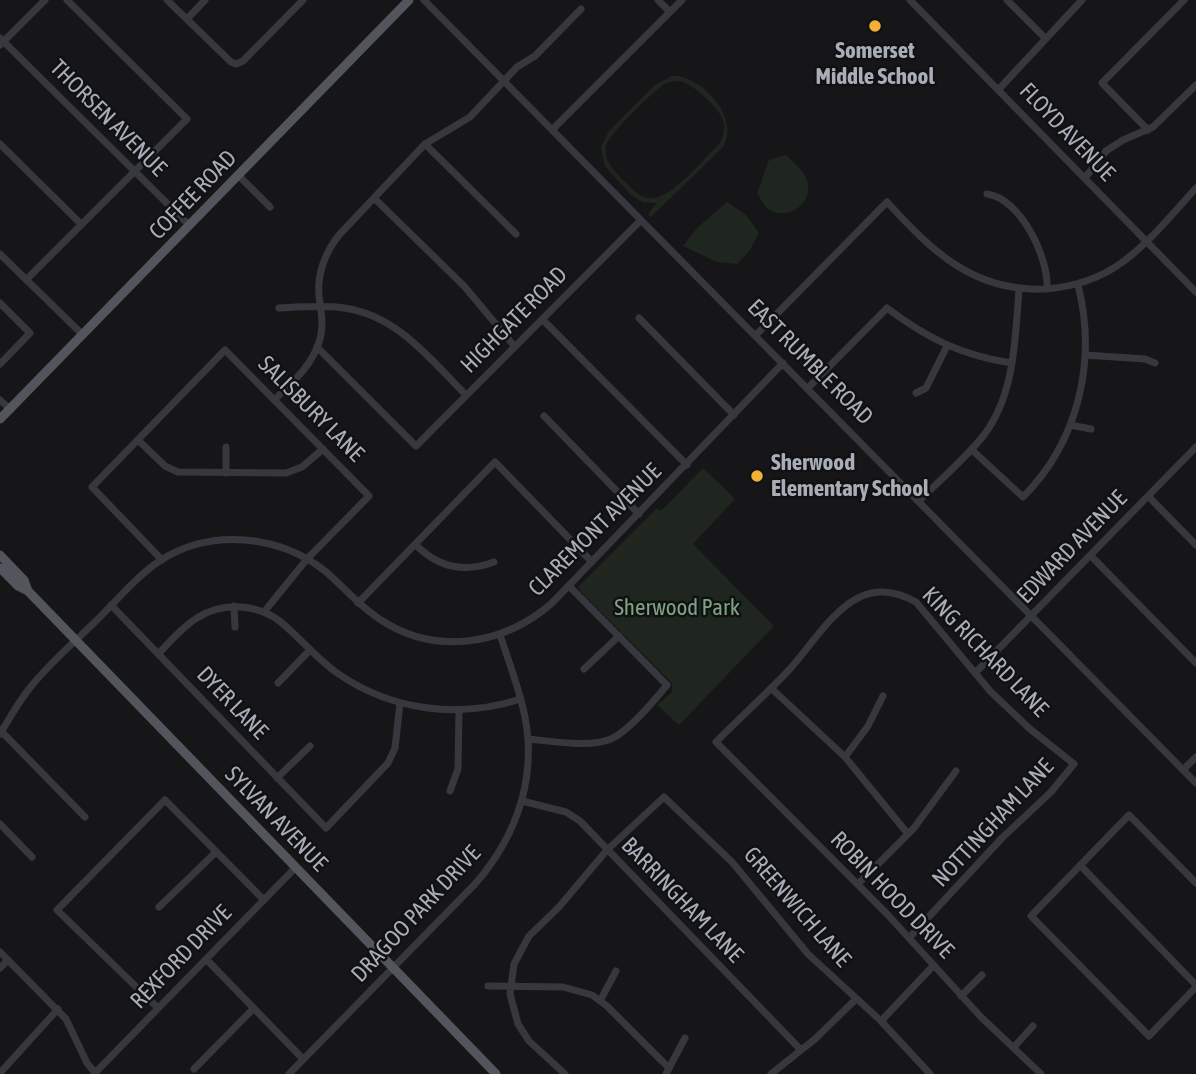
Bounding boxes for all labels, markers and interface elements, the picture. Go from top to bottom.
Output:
marker: Somerset Middle School [867,18,883,34]
place label: Somerset Middle School [815,37,935,91]
street label: THORSEN AVENUE [44,54,172,182]
street label: FLOYD AVENUE [1013,77,1121,187]
street label: COFFEE ROAD [144,145,242,245]
street label: HIGHGATE ROAD [455,261,573,379]
street label: EAST RUMBLE ROAD [742,294,878,430]
street label: SALISBURY LANE [252,350,370,468]
place label: Sherwood Elementary School [771,449,929,503]
street label: CLAREMONT AVENUE [523,458,667,602]
marker: Sherwood Elementary School [749,468,765,484]
street label: EDWARD AVENUE [1011,485,1133,609]
street label: KING RICHARD LANE [916,581,1054,723]
park label: Sherwood Park [614,594,740,622]
street label: DYER LANE [191,661,273,745]
street label: NOTTINGHAM LANE [927,753,1059,893]
street label: SYLVAN AVENUE [219,761,333,877]
street label: ROBIN HOOD DRIVE [824,826,960,964]
street label: BARRINGHAM LANE [615,832,749,968]
street label: DRAGOO PARK DRIVE [346,840,486,988]
street label: GREENWICH LANE [737,841,857,973]
street label: REXFORD DRIVE [125,900,237,1014]

